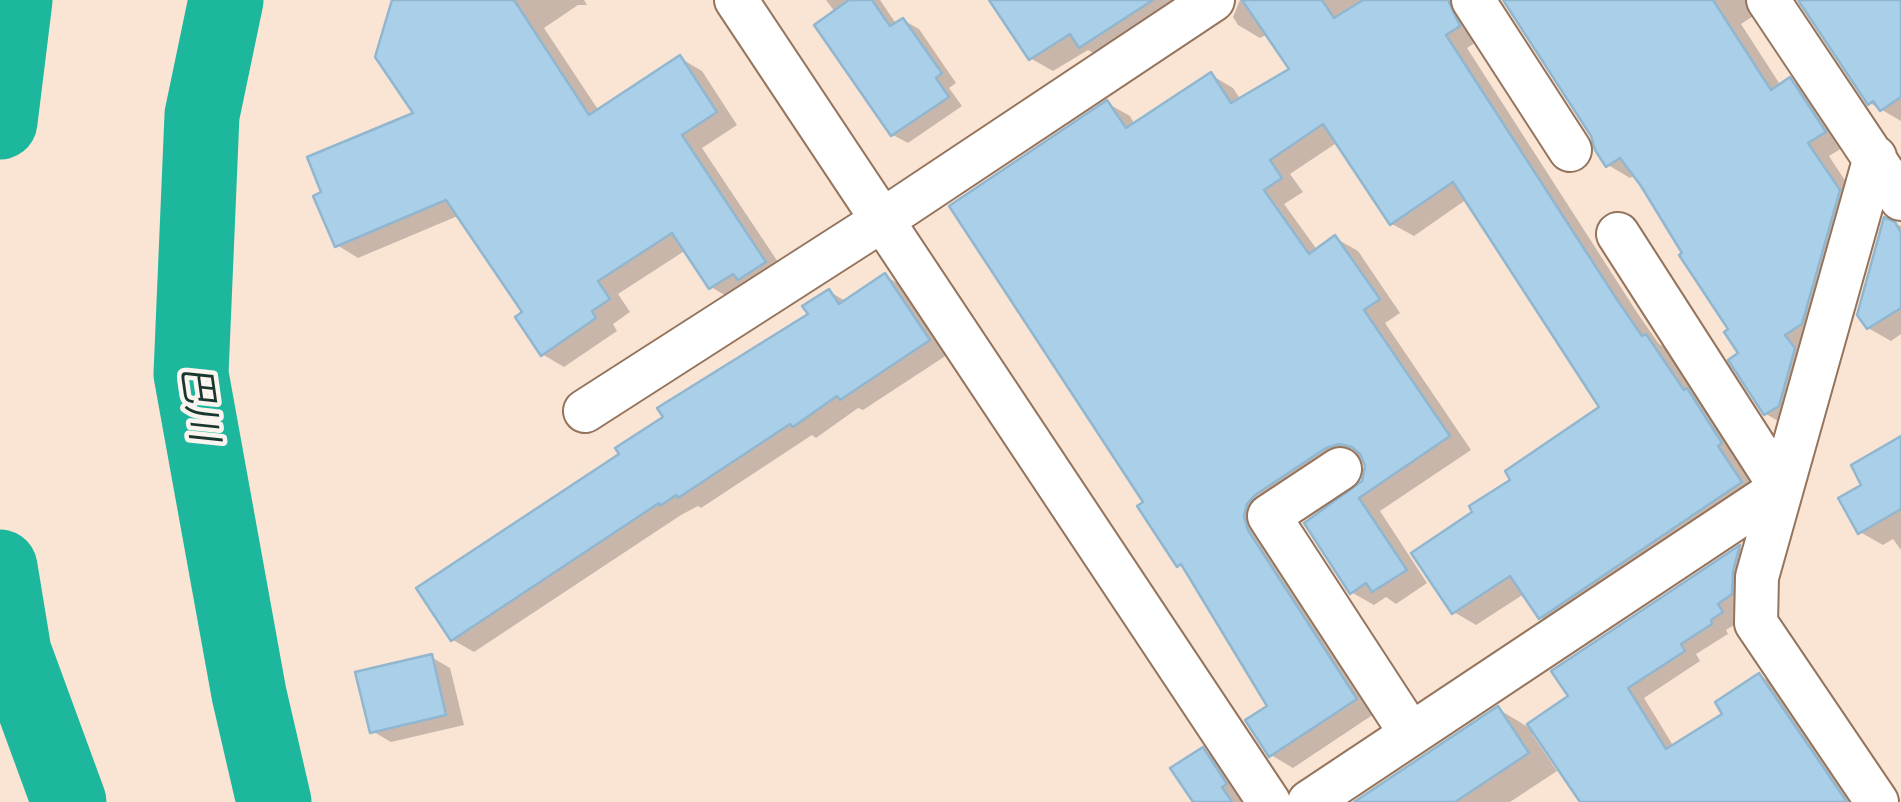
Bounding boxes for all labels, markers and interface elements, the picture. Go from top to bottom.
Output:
water label: 巴川 [172,362,228,444]

